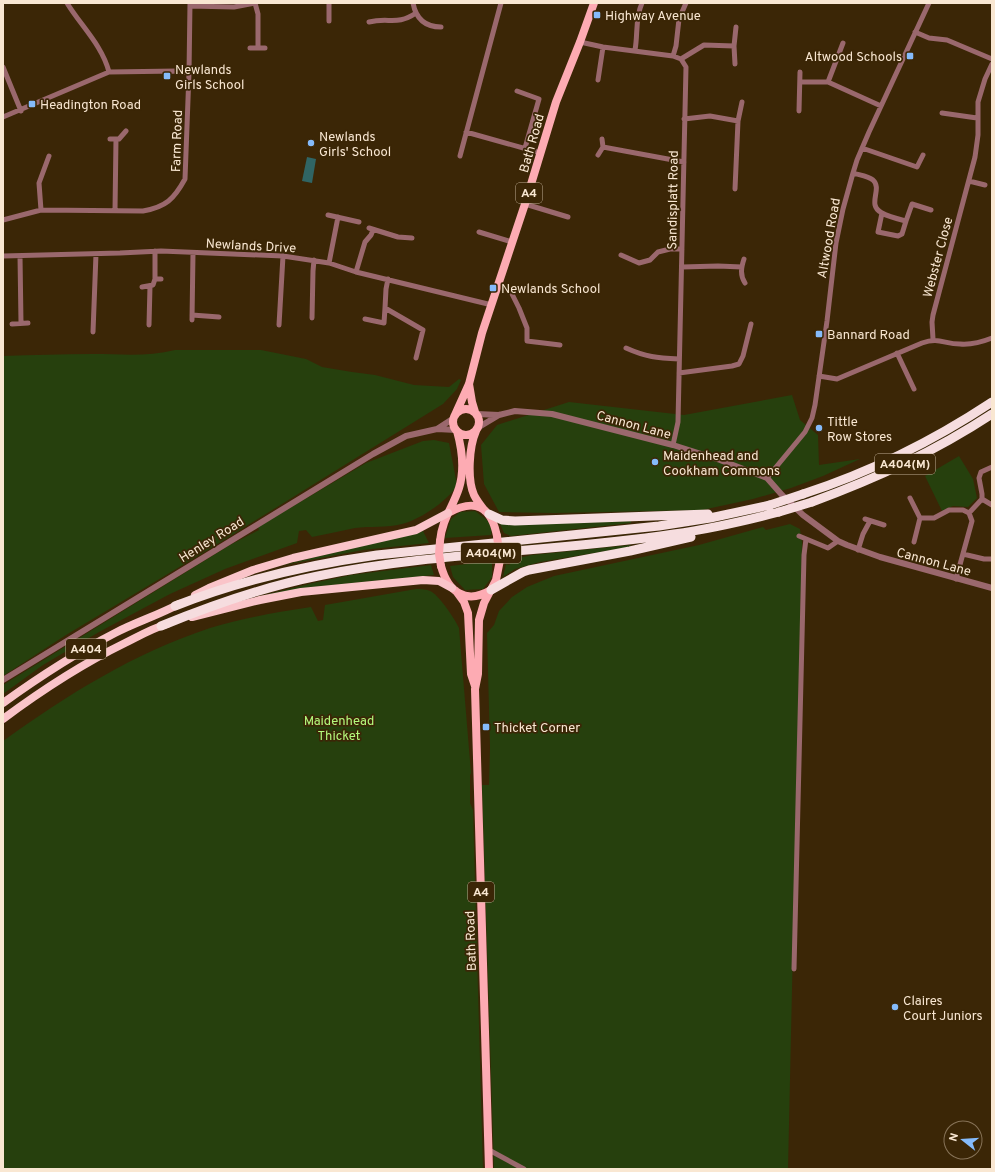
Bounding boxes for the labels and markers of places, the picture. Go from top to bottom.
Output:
place label: Highway Avenue [605,9,701,25]
marker: Highway Avenue [592,10,602,20]
place label: Altwood Schools [805,50,902,66]
marker: Altwood Schools [905,51,915,61]
place label: Newlands Girls School [175,63,245,94]
marker: Newlands Girls School [162,71,172,81]
place label: Headington Road [40,98,141,114]
marker: Headington Road [27,99,37,109]
place label: Newlands Girls' School [319,130,391,161]
marker: Newlands Girls' School [306,138,316,148]
place label: Newlands School [501,282,600,298]
marker: Newlands School [488,283,498,293]
place label: Bannard Road [827,328,910,344]
marker: Bannard Road [814,329,824,339]
place label: Tittle Row Stores [827,415,892,446]
marker: Tittle Row Stores [814,423,824,433]
place label: Maidenhead and Cookham Commons [663,449,780,480]
marker: Maidenhead and Cookham Commons [650,457,660,467]
place label: Thicket Corner [494,721,580,737]
marker: Thicket Corner [481,722,491,732]
place label: Claires Court Juniors [903,994,983,1025]
marker: Claires Court Juniors [890,1002,900,1012]

